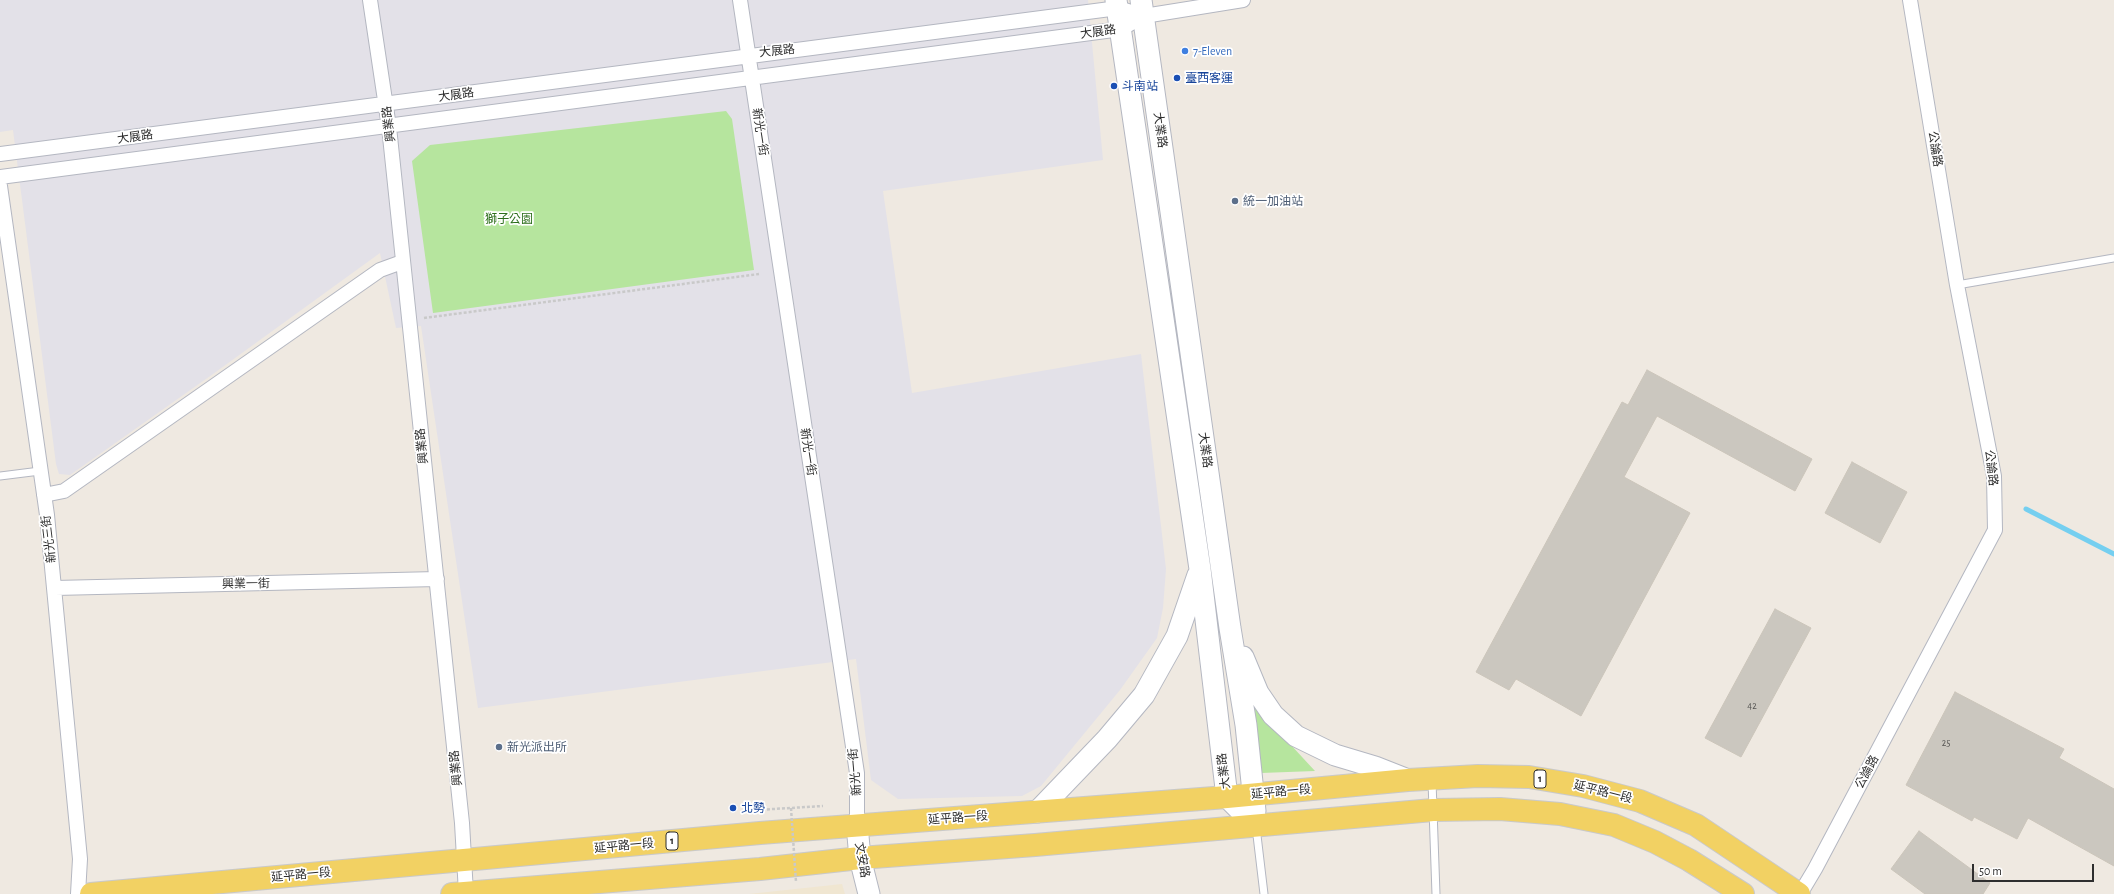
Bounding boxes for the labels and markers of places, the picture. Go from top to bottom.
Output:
place label: 7-Eleven [1193,44,1232,58]
marker: 7-Eleven [1180,46,1190,56]
place label: 臺西客運 [1185,71,1233,85]
marker: 臺西客運 [1172,73,1182,83]
place label: 斗南站 [1122,79,1158,93]
marker: 斗南站 [1109,81,1119,91]
place label: 統一加油站 [1243,194,1303,208]
marker: 統一加油站 [1230,196,1240,206]
place label: 新光派出所 [507,740,567,754]
marker: 新光派出所 [494,742,504,752]
place label: 北勢 [741,801,765,815]
marker: 北勢 [728,803,738,813]

